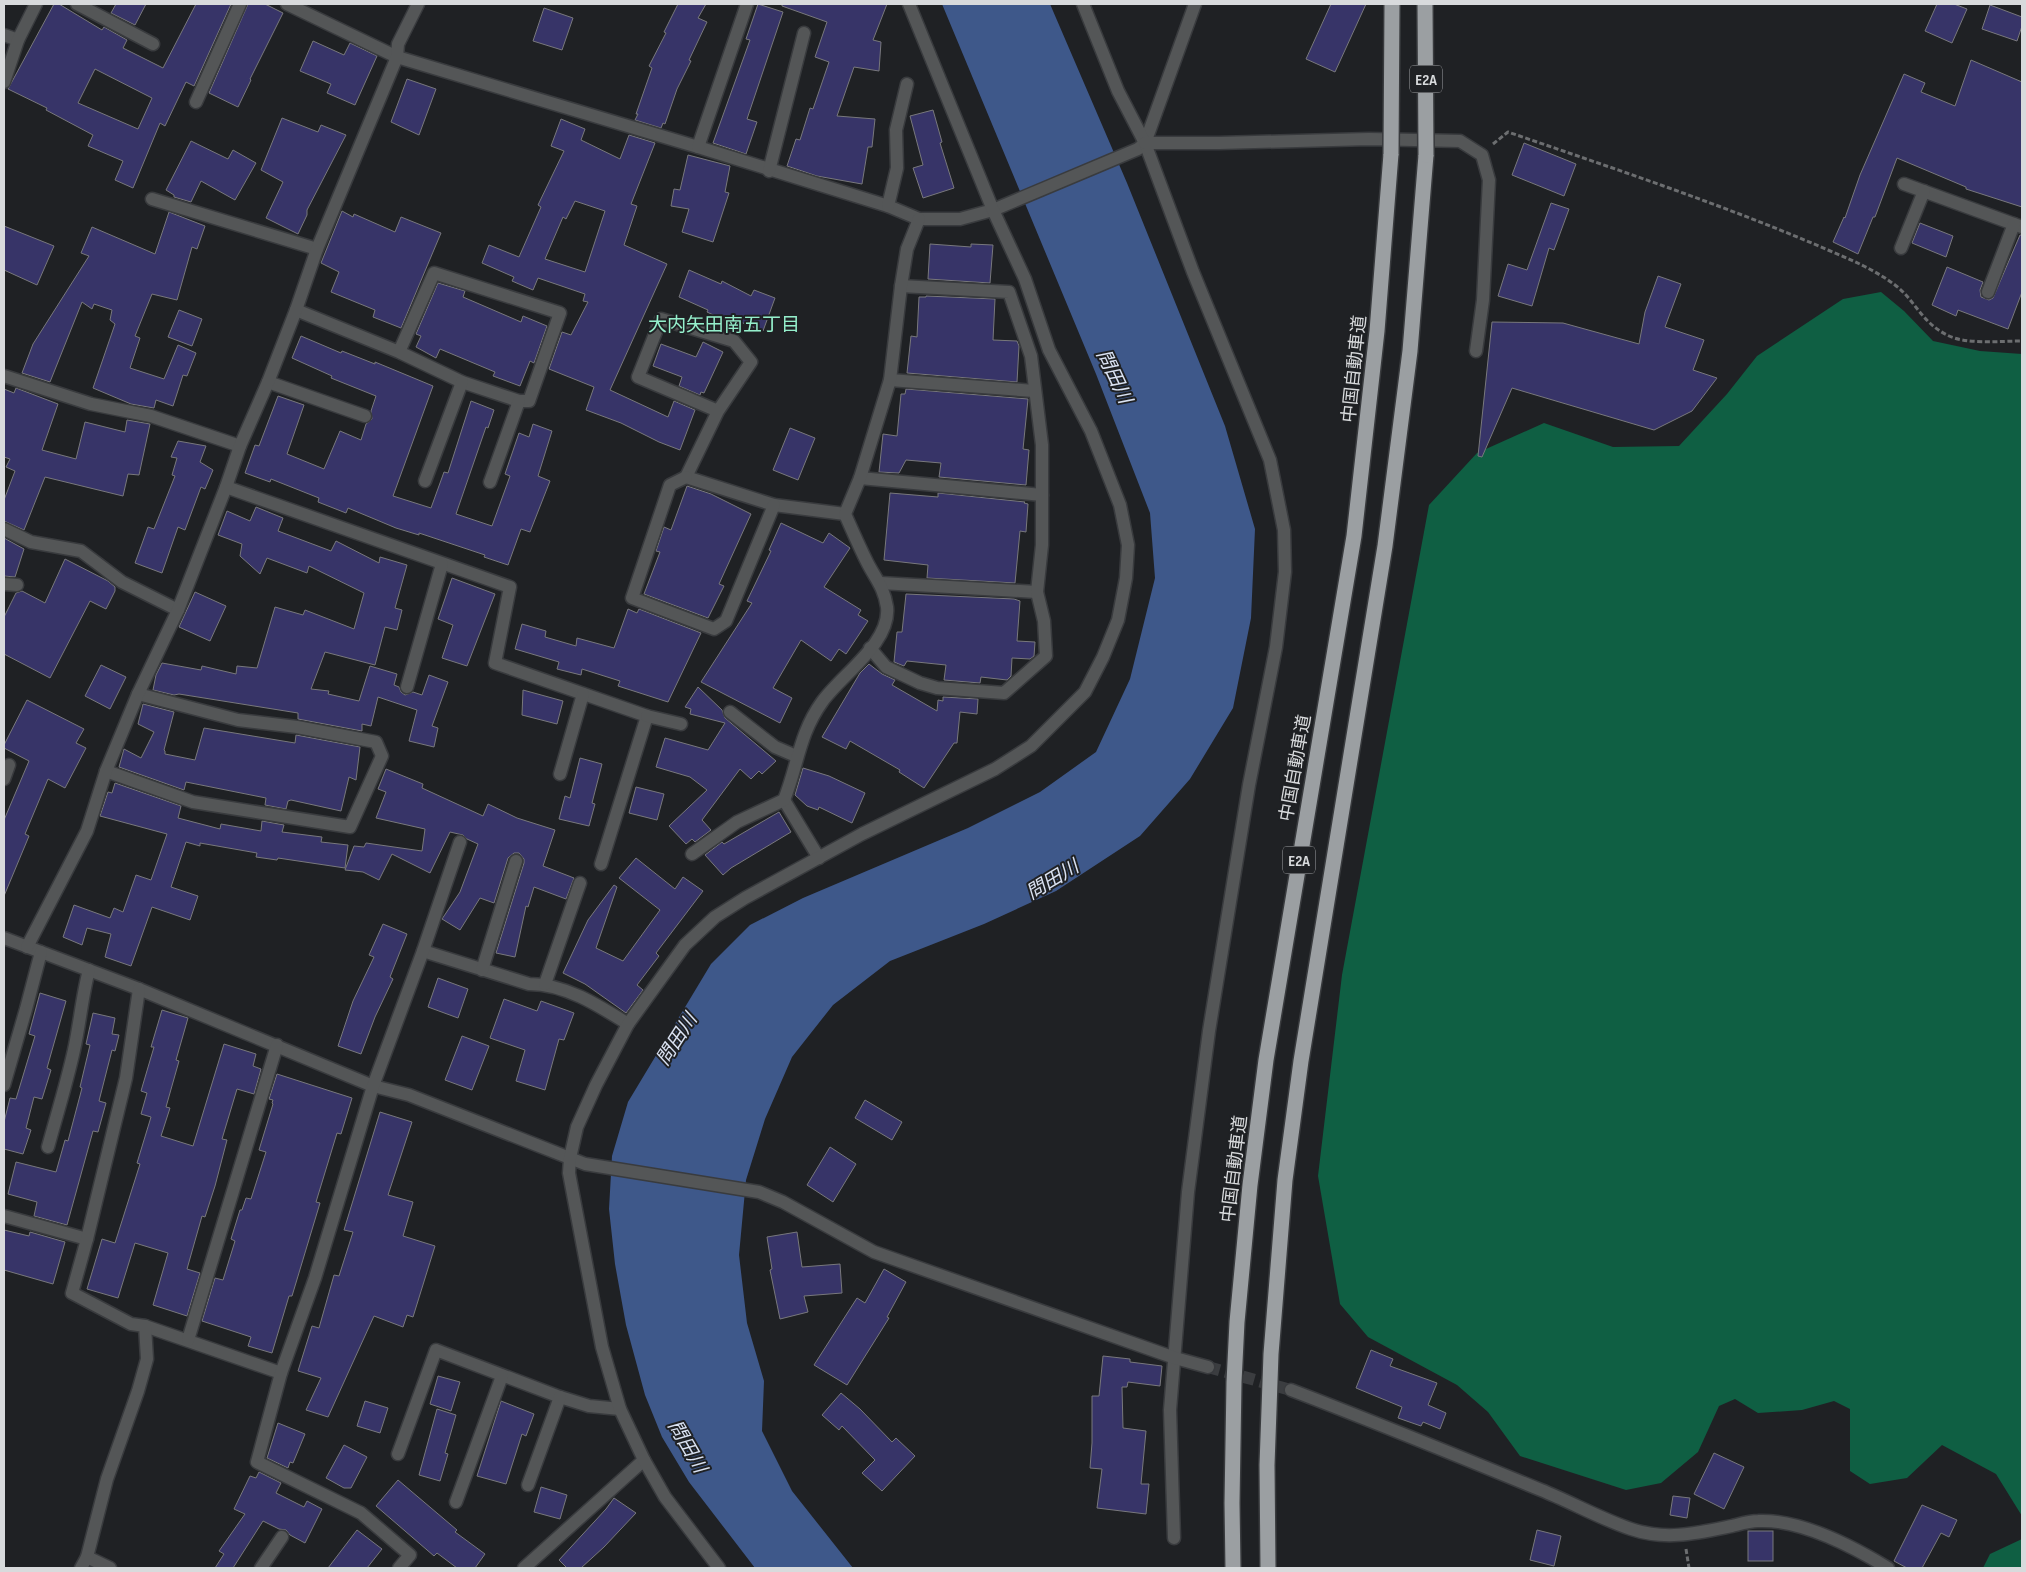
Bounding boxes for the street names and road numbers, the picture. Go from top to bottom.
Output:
road number: E2A [1410,66,1442,92]
street label: 中国自動車道 [1338,314,1371,424]
street label: 中国自動車道 [1276,713,1315,823]
road number: E2A [1283,846,1315,874]
street label: 中国自動車道 [1217,1114,1251,1224]

